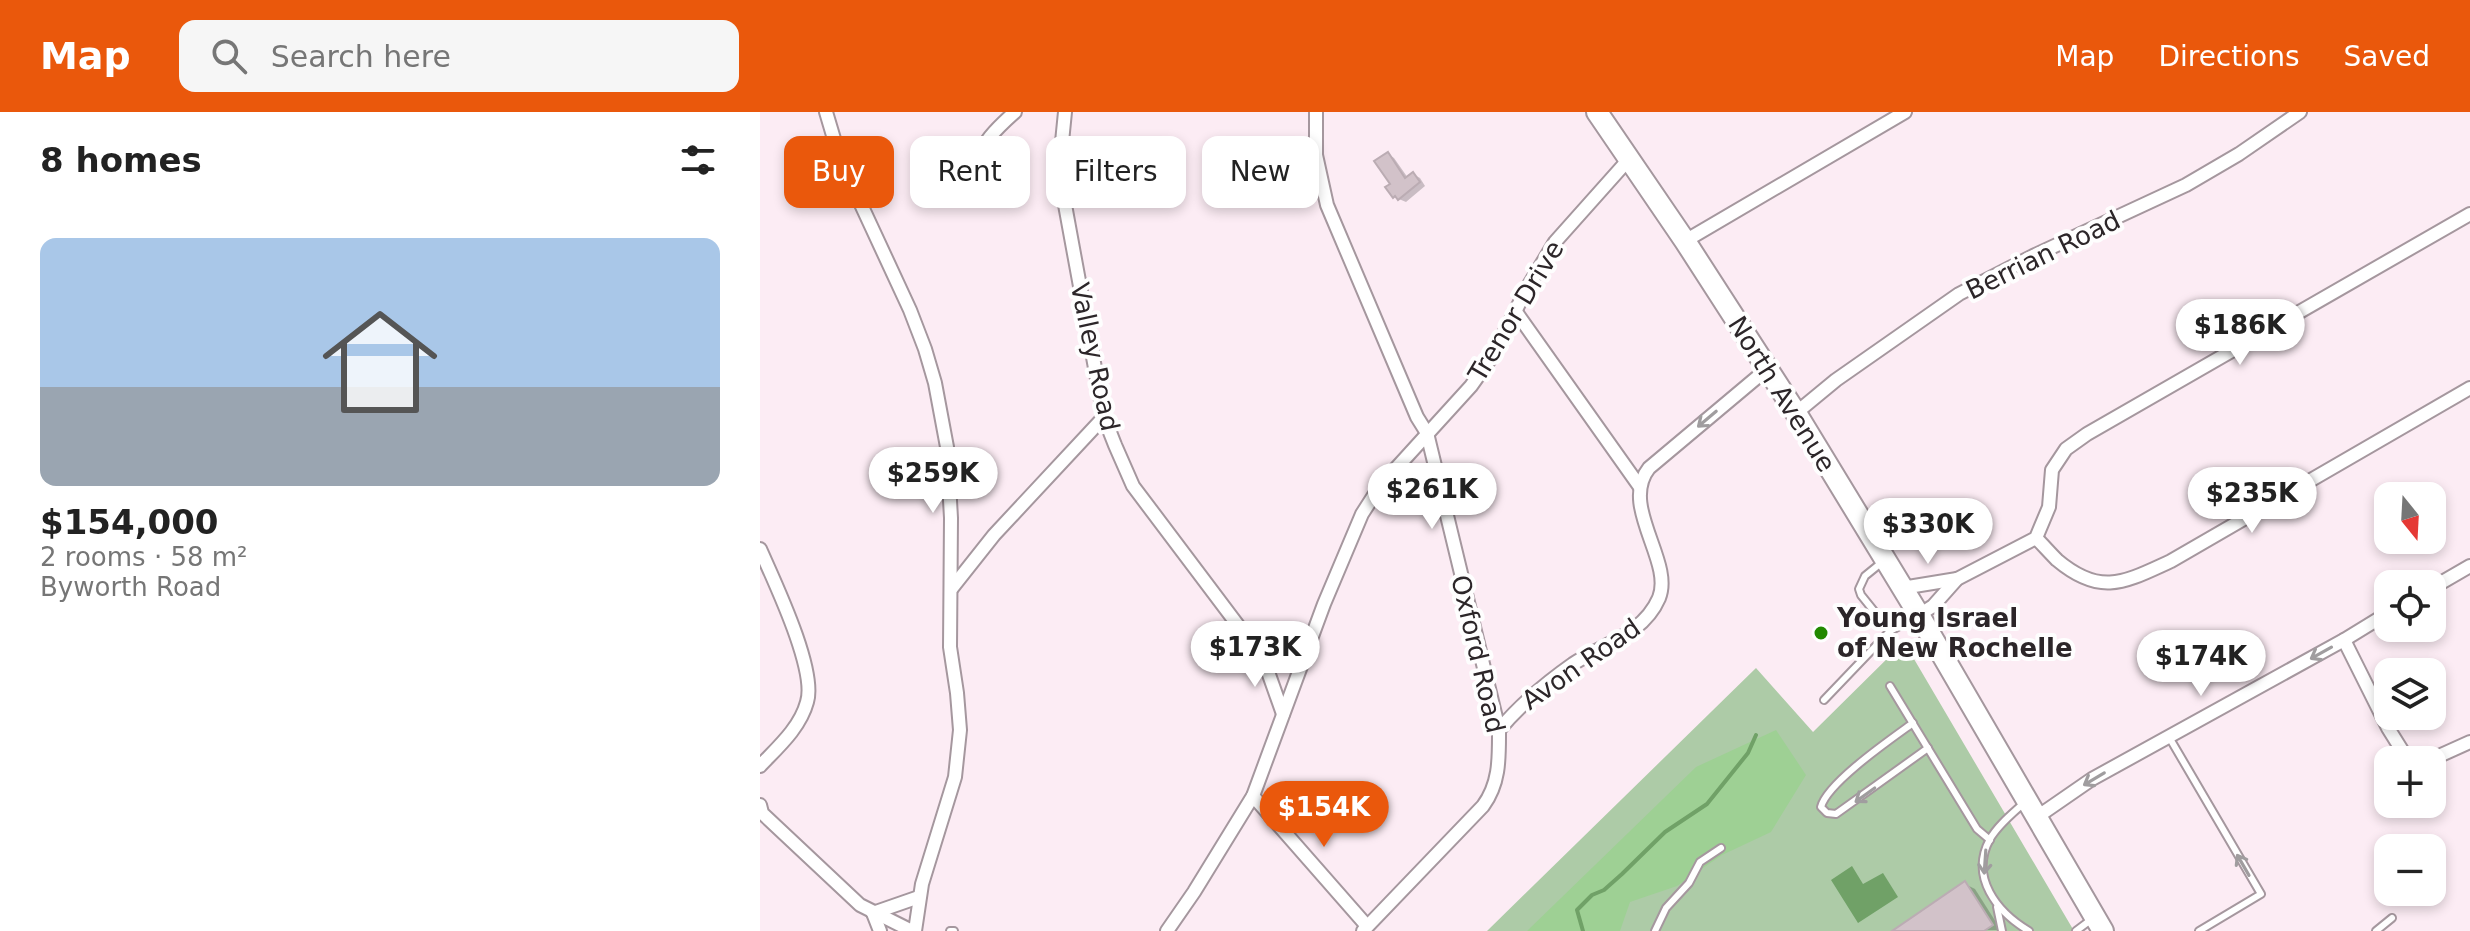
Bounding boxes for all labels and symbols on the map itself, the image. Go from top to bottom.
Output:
street label: Berrian Road [1961,205,2125,305]
street label: Trenor Drive [1462,235,1570,388]
street label: Valley Road [1065,280,1125,434]
pin: $186K [2184,299,2296,367]
street label: North Avenue [1722,311,1842,477]
one-way arrow [1697,410,1718,428]
pin: $259K [877,447,989,515]
pin: $261K [1376,463,1488,531]
pin: $235K [2196,467,2308,535]
north arrow [2374,482,2446,554]
pin: $330K [1872,498,1984,566]
street label: Oxford Road [1445,572,1511,736]
place label: Young Israel of New Rochelle [1836,603,2073,663]
street label: Avon Road [1516,612,1646,716]
pin: $173K [1199,621,1311,689]
marker: Young Israel of New Rochelle [1812,624,1830,642]
pin: $174K [2145,630,2257,698]
one-way arrow [2310,645,2333,661]
one-way arrow [2083,772,2106,788]
pin: $154K [1268,781,1380,849]
one-way arrow [1855,786,1876,803]
one-way arrow [1977,849,1992,875]
one-way arrow [2235,854,2251,877]

